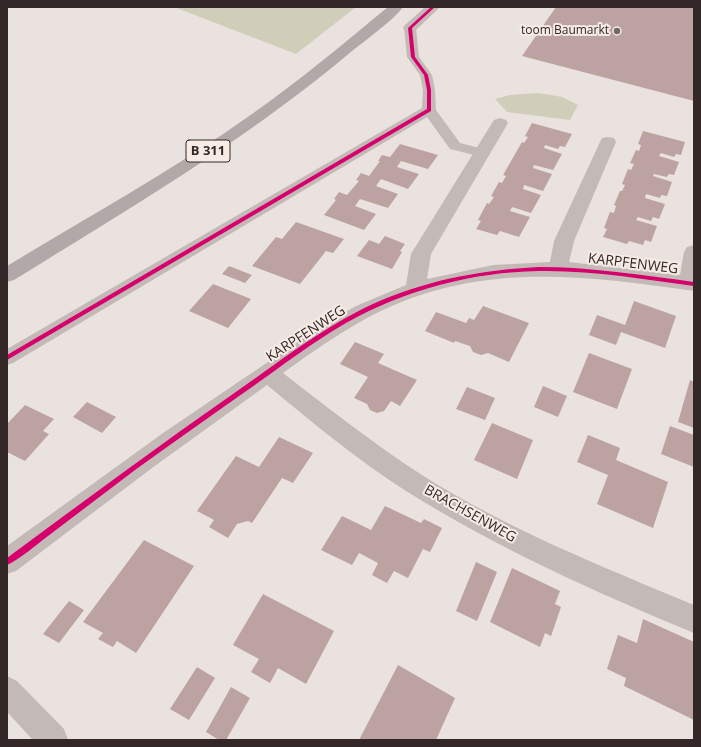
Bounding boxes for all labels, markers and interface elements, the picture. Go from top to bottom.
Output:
place label: toom Baumarkt [521,24,609,38]
marker: toom Baumarkt [612,26,622,36]
road number: B 311 [186,140,230,162]
street label: KARPFENWEG [587,250,679,278]
street label: KARPFENWEG [263,302,349,366]
street label: BRACHSENWEG [421,482,519,546]

